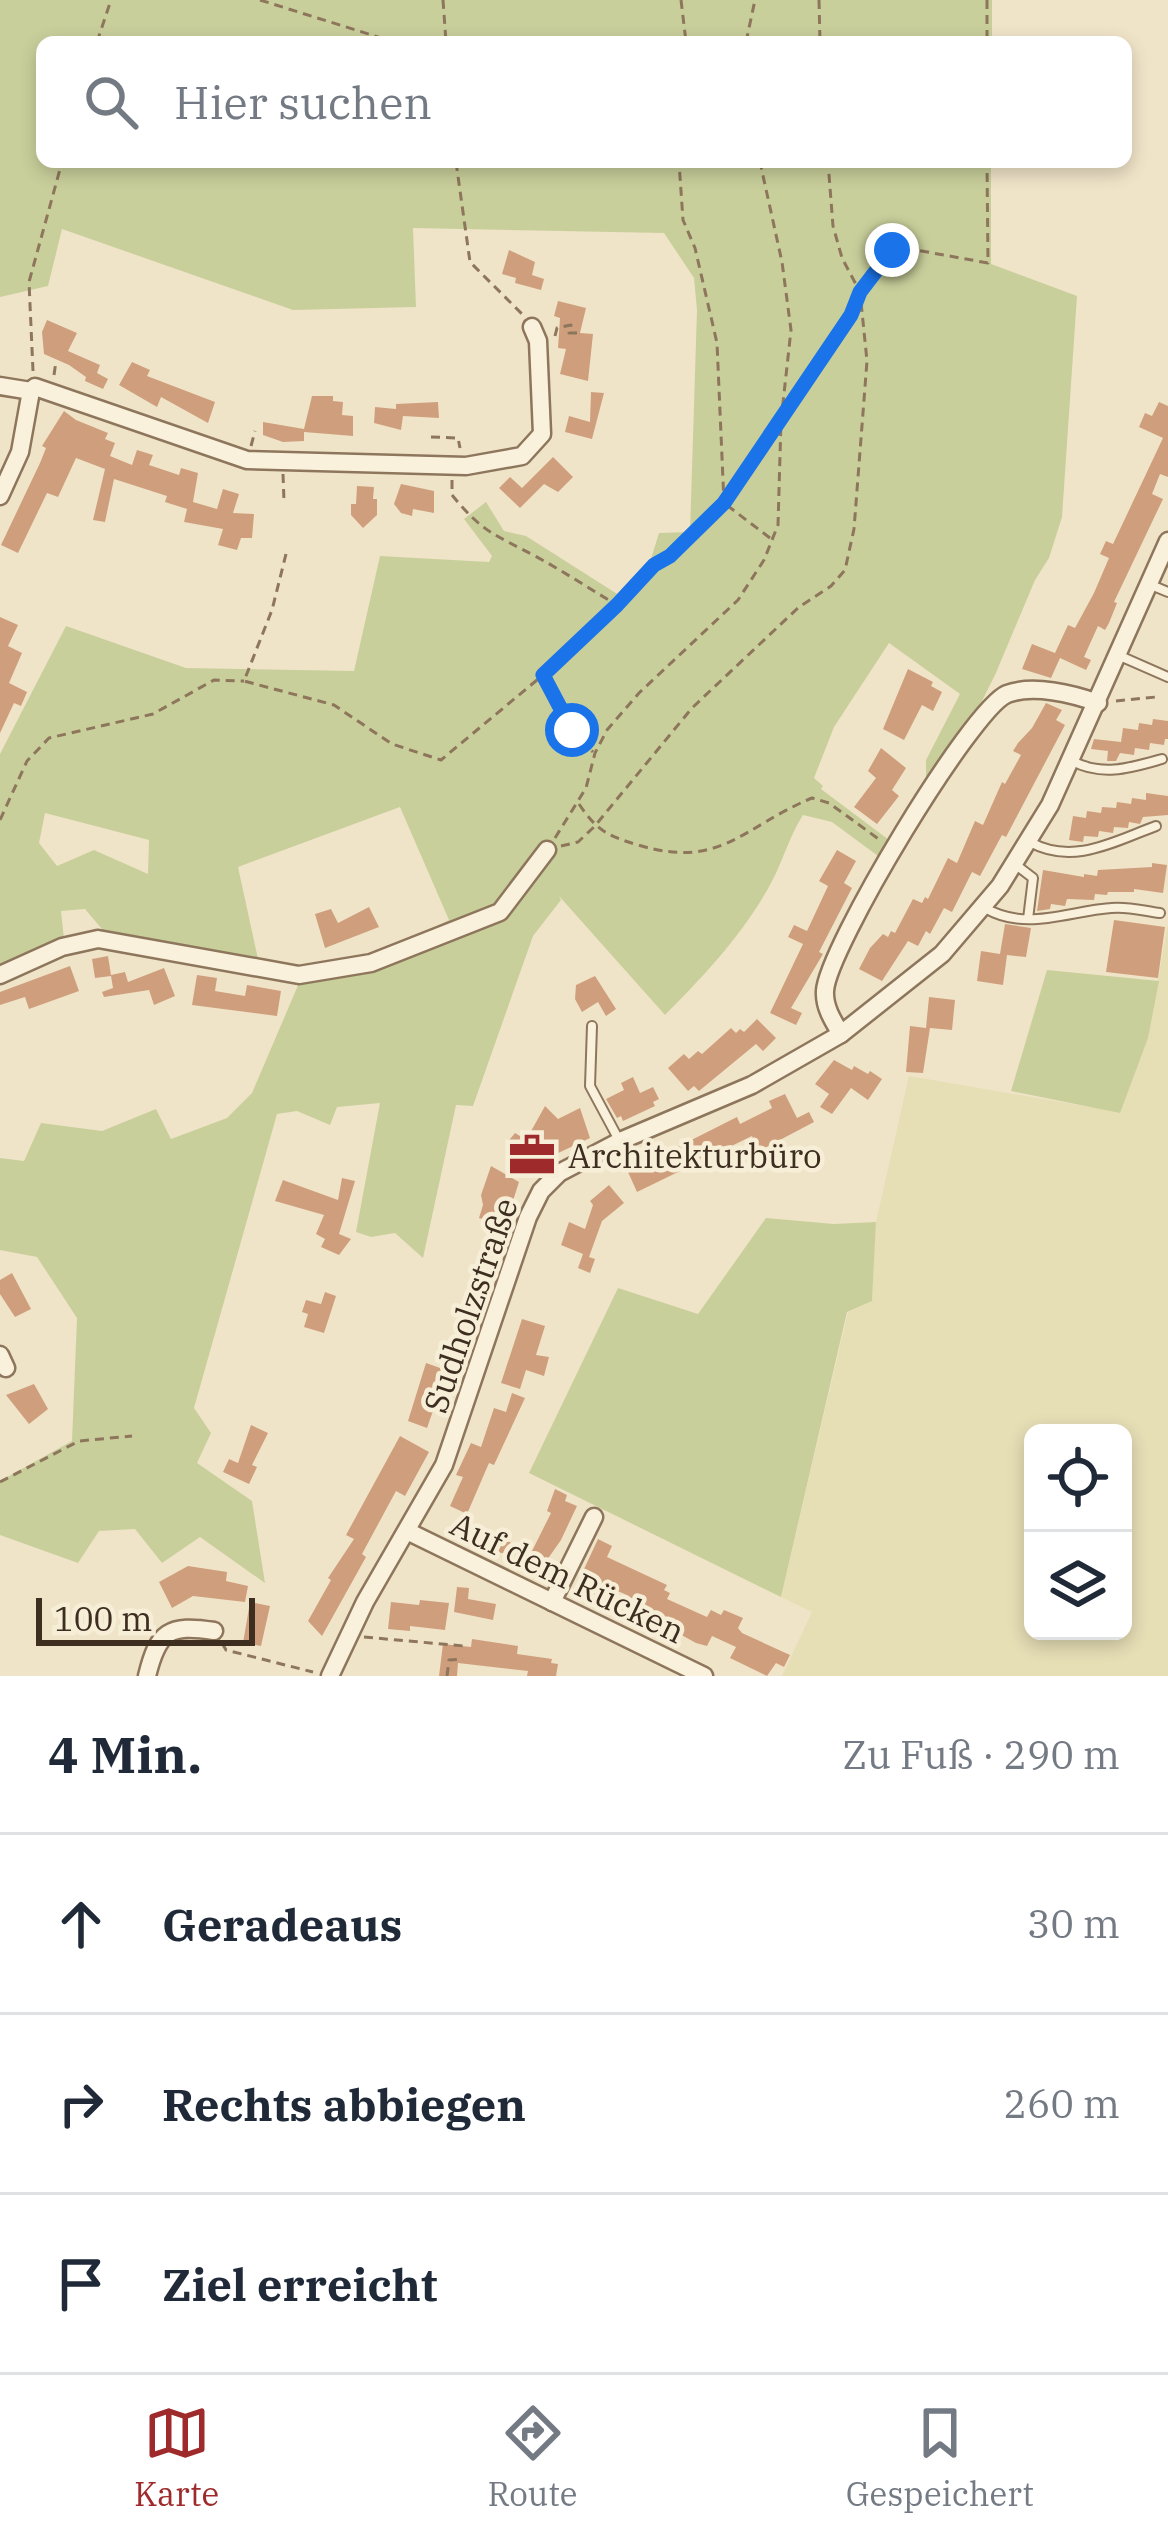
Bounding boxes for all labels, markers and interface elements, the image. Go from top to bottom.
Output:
search box [36,36,1132,168]
icon: search [78,69,144,135]
text: Hier suchen [174,73,432,131]
route end [865,223,919,277]
route start [545,703,599,757]
office icon: Architekturbüro [507,1130,557,1180]
place label: Architekturbüro [568,1134,822,1177]
street label: Sudholzstraße [413,1192,527,1418]
map controls [1024,1424,1132,1640]
button: locate [1024,1424,1132,1532]
street label: Auf dem Rücken [444,1502,692,1652]
button: layers [1024,1532,1132,1640]
scale bar [36,1592,255,1645]
text: 100 m [54,1597,153,1640]
text: 4 Min. [48,1721,202,1787]
text: Zu Fuß · 290 m [842,1729,1120,1780]
icon: ahead [48,1891,114,1957]
text: Geradeaus [162,1895,402,1953]
text: 30 m [1027,1898,1120,1949]
icon: right [48,2071,114,2137]
text: Rechts abbiegen [162,2075,526,2133]
text: 260 m [1004,2078,1120,2129]
icon: arrive [48,2251,114,2317]
text: Ziel erreicht [162,2255,438,2313]
tab: Karte [134,2400,219,2515]
tab: Route [487,2400,578,2515]
tab: Gespeichert [846,2400,1034,2515]

